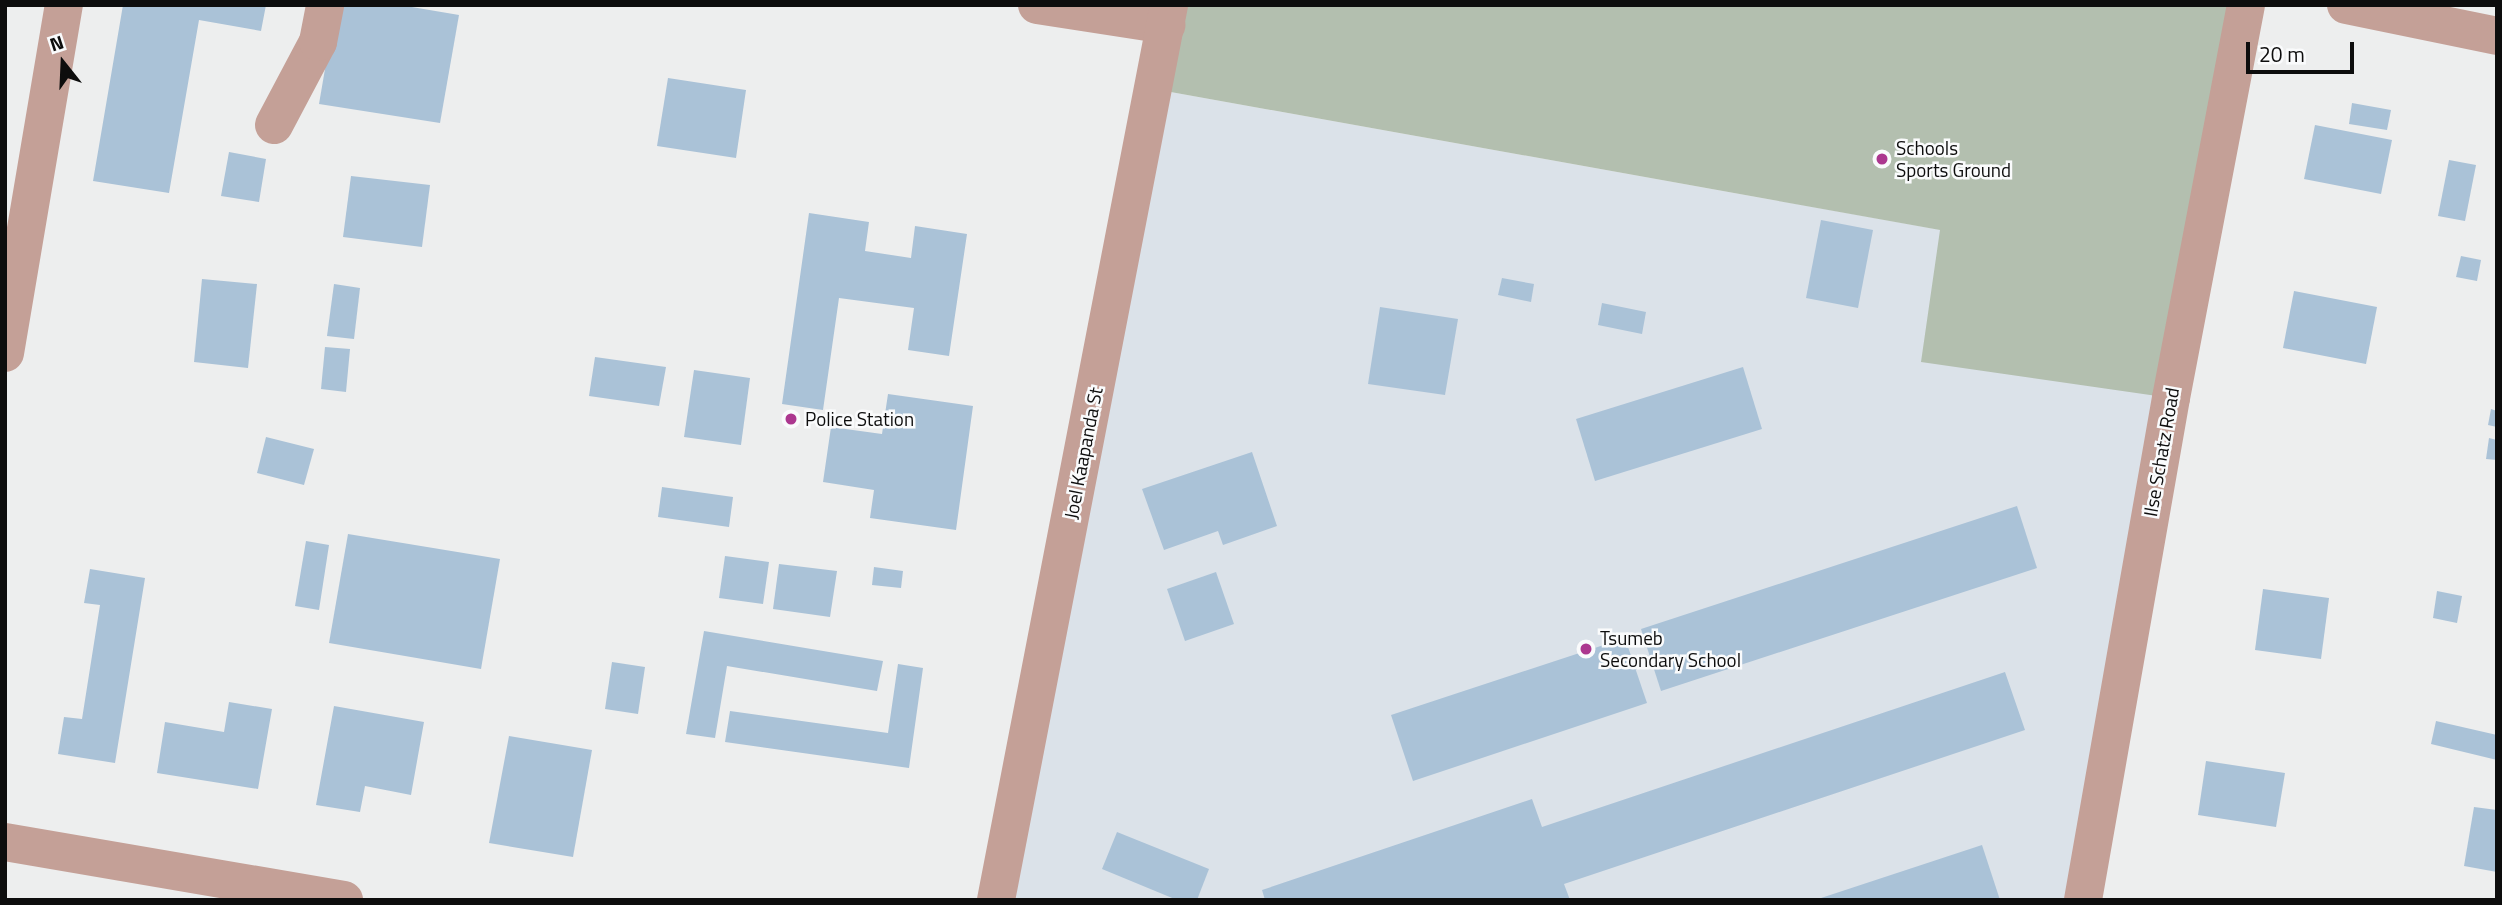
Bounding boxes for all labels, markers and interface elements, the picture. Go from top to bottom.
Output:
text: N [46,27,67,58]
north arrow [28,28,98,98]
scale bar [2250,28,2358,72]
text: 20 m [2259,38,2305,70]
place label: Schools Sports Ground [1896,137,2011,181]
marker: Schools Sports Ground [1874,151,1890,167]
street label: Joel Kaapanda St [1059,385,1107,521]
street label: Ilse Schatz Road [2138,386,2184,518]
place label: Police Station [805,408,914,430]
marker: Police Station [783,411,799,427]
place label: Tsumeb Secondary School [1600,627,1741,671]
marker: Tsumeb Secondary School [1578,641,1594,657]

